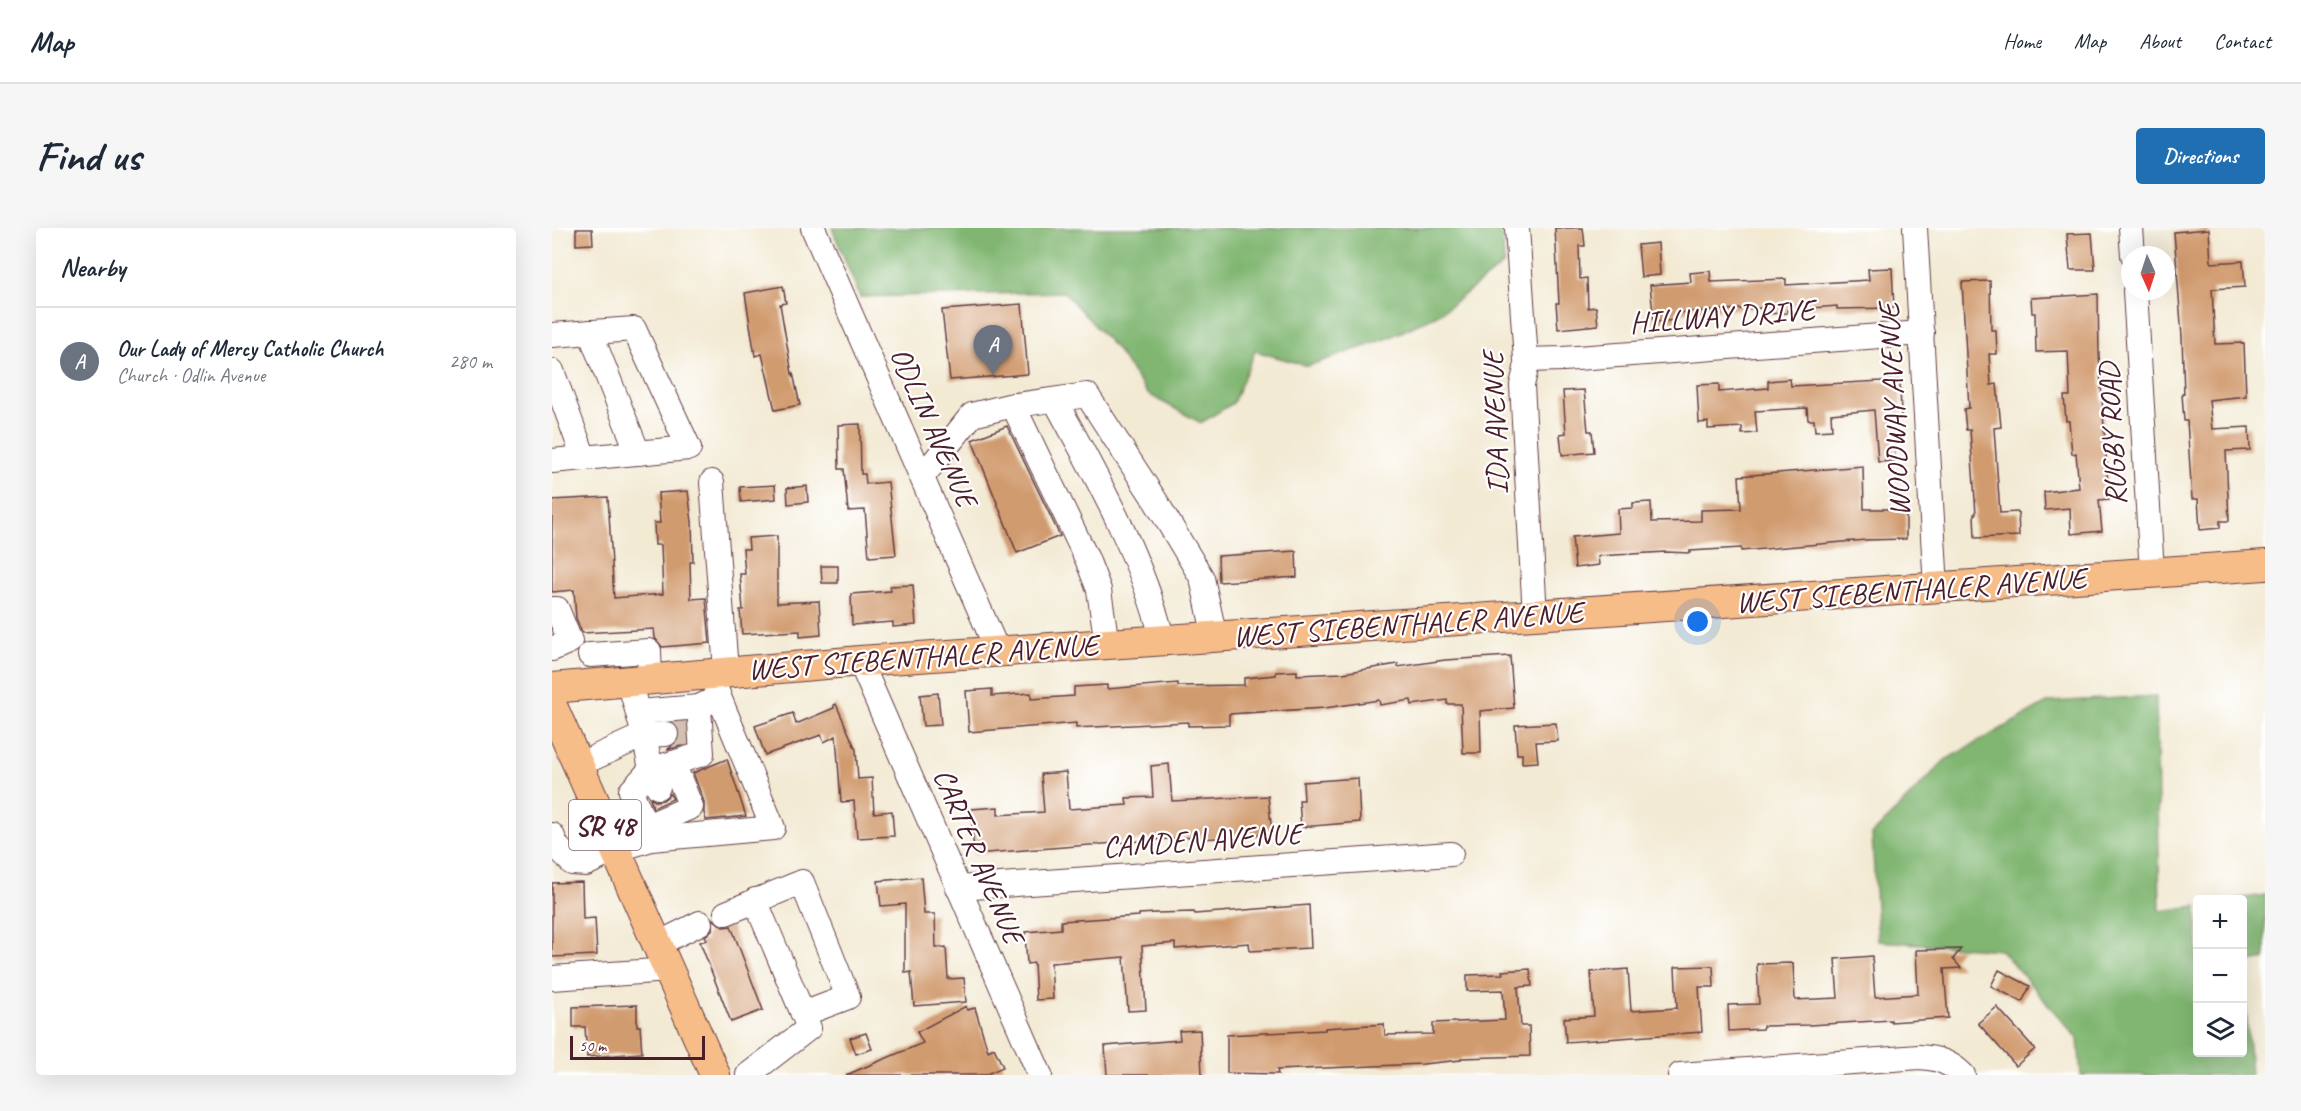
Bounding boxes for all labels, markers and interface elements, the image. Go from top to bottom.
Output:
text: Map [30,24,73,59]
text: Home [2003,28,2041,54]
text: Map [2074,28,2106,54]
text: About [2139,28,2181,54]
text: Contact [2214,28,2271,54]
button: Directions [2136,128,2265,184]
text: Find us [36,130,141,183]
north arrow [2121,246,2175,300]
text: Nearby [60,251,125,284]
street label: HILLWAY DRIVE [1628,290,1820,341]
street label: WOODWAY AVENUE [1869,298,1919,518]
pin: A [974,326,1012,375]
text: Our Lady of Mercy Catholic Church [117,335,384,363]
street label: ODLIN AVENUE [882,341,988,516]
street label: IDA AVENUE [1473,347,1516,495]
text: A [74,349,85,374]
text: 280 m [449,349,492,374]
street label: RUGBY ROAD [2089,359,2135,506]
text: Church · Odlin Avenue [117,363,265,388]
street label: WEST SIEBENTHALER AVENUE [1735,559,2091,621]
street label: WEST SIEBENTHALER AVENUE [1232,593,1588,655]
your location [1683,607,1712,636]
street label: WEST SIEBENTHALER AVENUE [747,626,1103,688]
street label: CARTER AVENUE [925,762,1034,953]
road number: SR 48 [569,800,641,850]
street label: CAMDEN AVENUE [1101,814,1306,866]
map controls [2193,895,2247,1057]
button: + [2193,895,2247,949]
button: − [2193,949,2247,1003]
button: layers [2193,1003,2247,1057]
scale bar [570,1033,705,1060]
text: 50 m [579,1036,606,1056]

